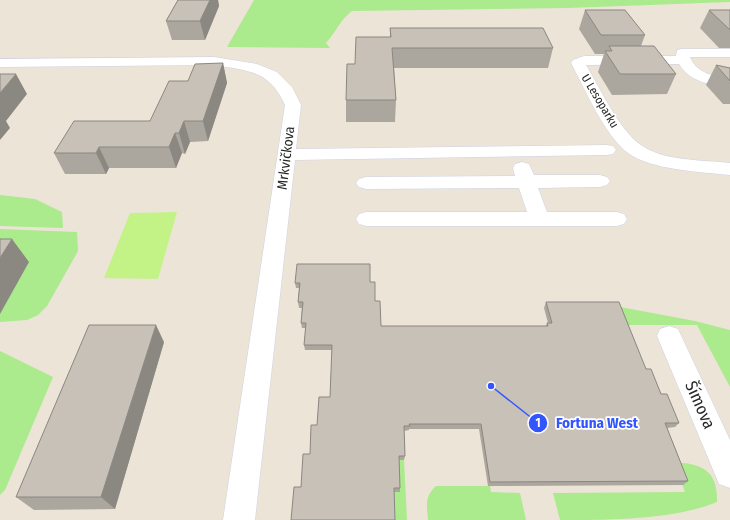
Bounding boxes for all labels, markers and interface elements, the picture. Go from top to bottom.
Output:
street label: U Lesoparku [578,71,622,131]
street label: Mrkvičkova [274,125,298,191]
street label: Šímova [680,378,720,432]
callout: Fortuna West [528,409,646,436]
text: Fortuna West [556,414,639,432]
text: 1 [535,416,541,430]

